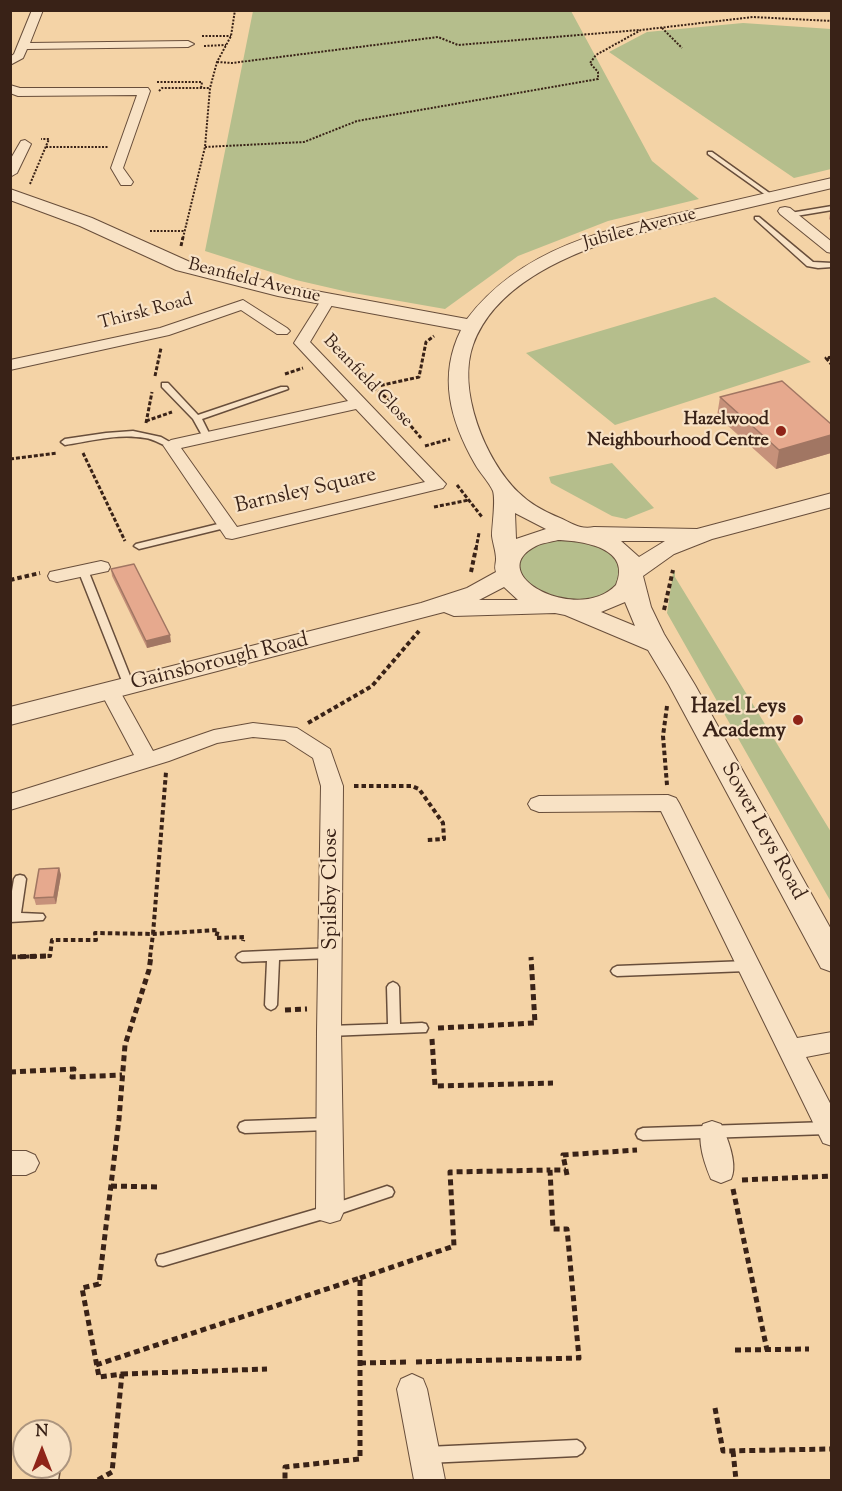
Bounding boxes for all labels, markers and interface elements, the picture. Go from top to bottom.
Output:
street label: Jubilee Avenue [581,205,699,255]
street label: Beanfield Avenue [186,255,322,309]
street label: Thirsk Road [97,290,195,336]
street label: Beanfield Close [317,331,417,433]
place label: Hazelwood Neighbourhood Centre [587,410,769,452]
marker: Hazelwood Neighbourhood Centre [774,424,788,438]
street label: Barnsley Square [233,463,379,521]
street label: Gainsborough Road [129,629,311,697]
place label: Hazel Leys Academy [691,695,786,745]
marker: Hazel Leys Academy [791,713,805,727]
street label: Sower Leys Road [714,759,810,905]
street label: Spilsby Close [319,828,345,950]
north arrow [12,1419,72,1479]
text: N [36,1421,48,1444]

